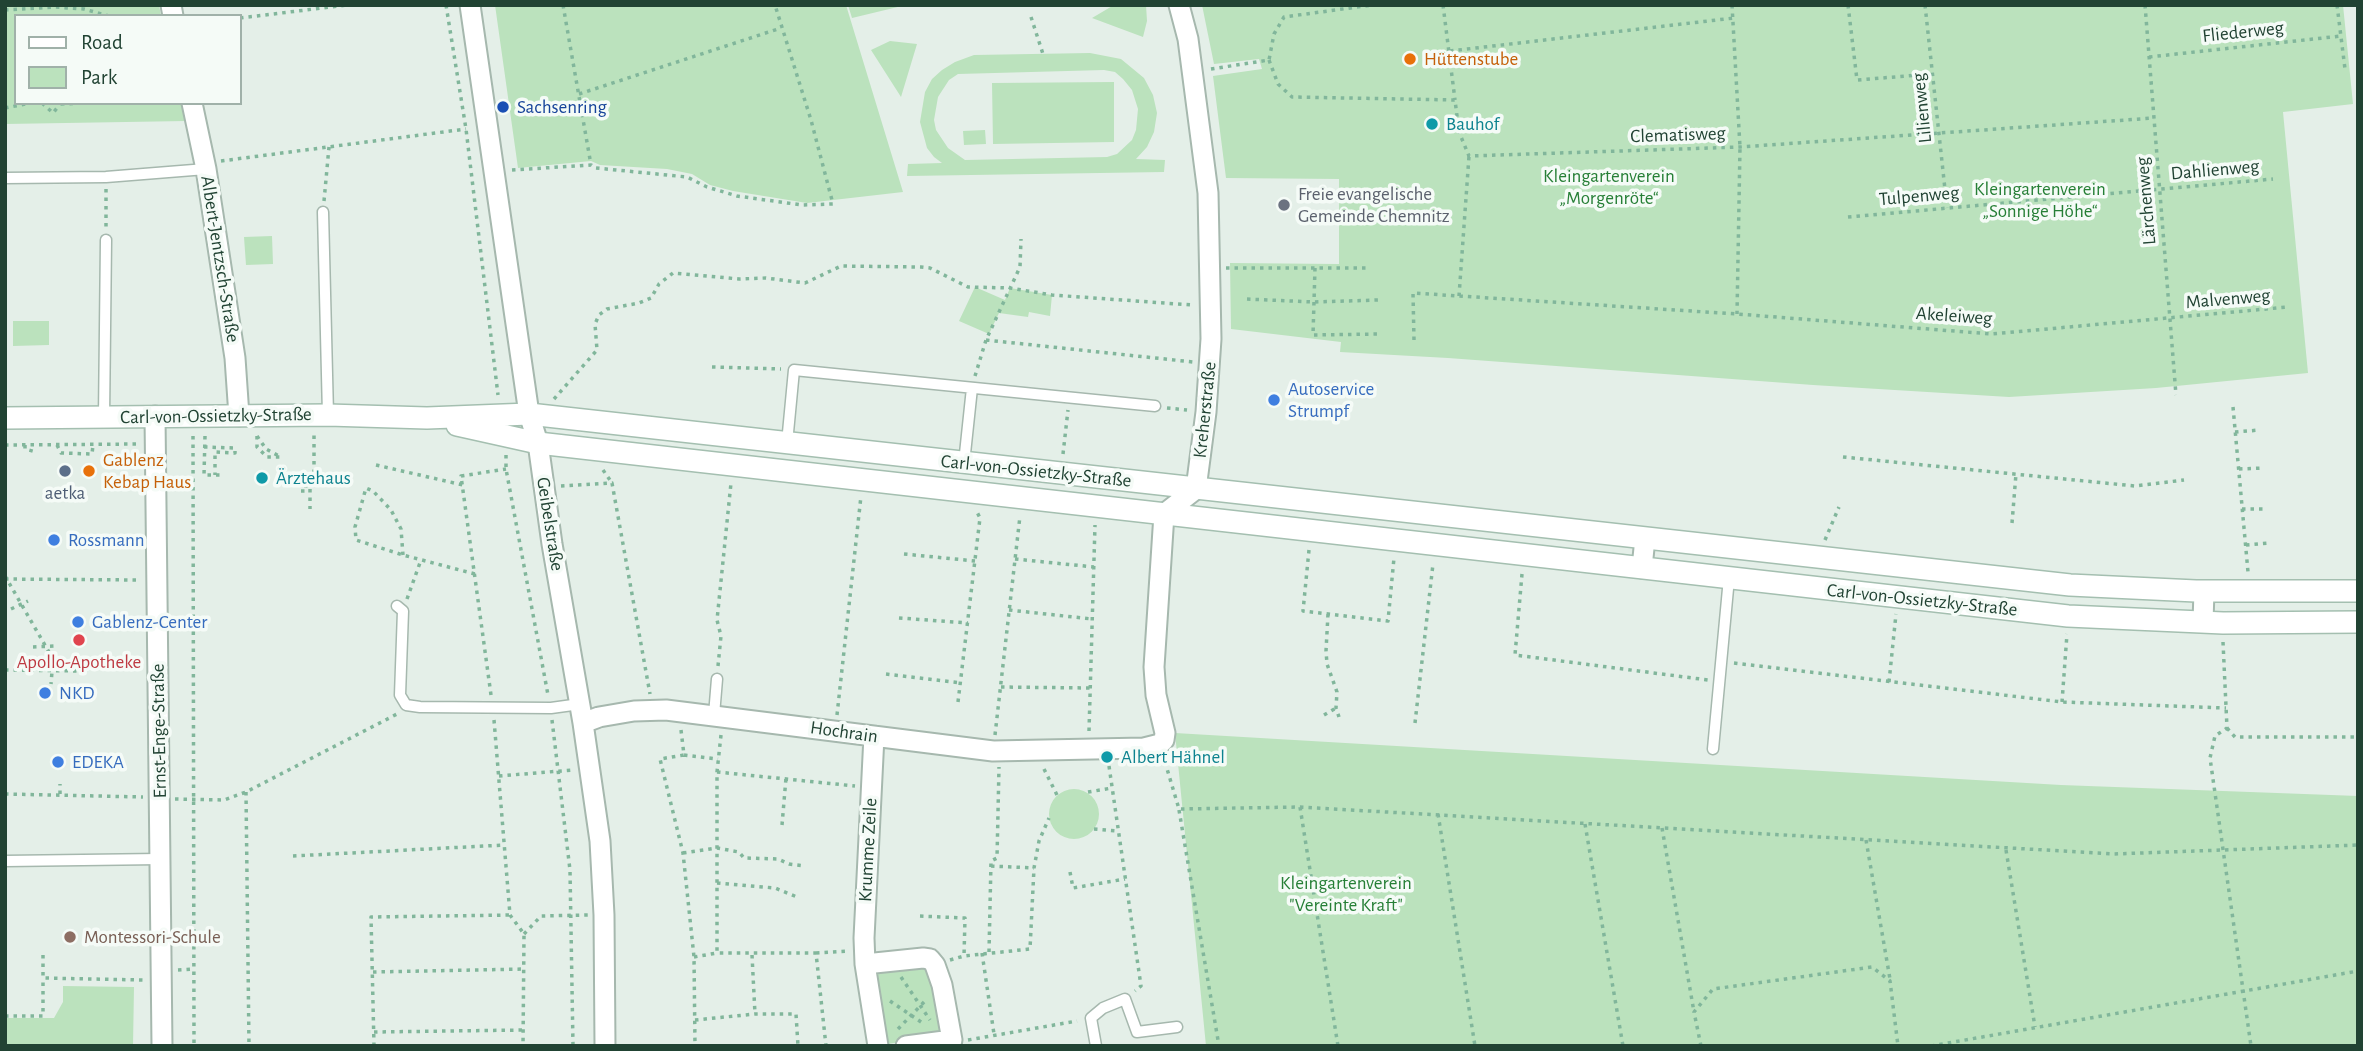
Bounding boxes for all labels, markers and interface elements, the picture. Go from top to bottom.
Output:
legend [14,14,242,105]
street label: Fliederweg [2201,16,2285,48]
text: Road [81,32,123,53]
place label: Hüttenstube [1424,48,1518,70]
marker: Hüttenstube [1402,51,1418,67]
text: Park [81,67,117,88]
street label: Lilienweg [1907,72,1937,144]
place label: Sachsenring [517,96,607,118]
marker: Sachsenring [495,99,511,115]
place label: Bauhof [1446,113,1499,135]
marker: Bauhof [1424,116,1440,132]
street label: Clematisweg [1630,122,1726,148]
street label: Dahlienweg [2170,155,2260,185]
street label: Lärchenweg [2131,156,2161,246]
park label: Kleingartenverein „Morgenröte“ [1543,165,1675,209]
street label: Albert-Jentzsch-Straße [196,174,244,344]
park label: Kleingartenverein „Sonnige Höhe“ [1974,178,2106,222]
street label: Tulpenweg [1878,181,1960,211]
place label: Freie evangelische Gemeinde Chemnitz [1298,183,1450,227]
marker: Freie evangelische Gemeinde Chemnitz [1276,197,1292,213]
street label: Malvenweg [2185,284,2271,314]
street label: Akeleiweg [1915,302,1993,330]
street label: Kreherstraße [1189,361,1221,459]
place label: Autoservice Strumpf [1288,378,1374,422]
marker: Autoservice Strumpf [1266,392,1282,408]
street label: Carl-von-Ossietzky-Straße [120,403,312,429]
place label: Gablenz Kebap Haus [103,449,191,493]
street label: Carl-von-Ossietzky-Straße [940,450,1132,492]
marker: aetka [57,463,73,479]
marker: Gablenz Kebap Haus [81,463,97,479]
place label: Ärztehaus [276,467,351,489]
marker: Ärztehaus [254,470,270,486]
street label: Geibelstraße [531,475,569,573]
place label: aetka [45,482,85,504]
place label: Rossmann [68,529,144,551]
marker: Rossmann [46,532,62,548]
street label: Carl-von-Ossietzky-Straße [1826,579,2018,621]
place label: Gablenz-Center [92,611,207,633]
marker: Gablenz-Center [70,614,86,630]
marker: Apollo-Apotheke [71,632,87,648]
place label: Apollo-Apotheke [17,651,141,673]
street label: Ernst-Enge-Straße [146,663,172,799]
place label: NKD [59,682,95,704]
marker: NKD [37,685,53,701]
street label: Hochrain [809,716,879,748]
place label: Albert Hähnel [1121,746,1225,768]
marker: Albert Hähnel [1099,749,1115,765]
place label: EDEKA [72,751,124,773]
marker: EDEKA [50,754,66,770]
street label: Krumme Zeile [854,797,882,903]
park label: Kleingartenverein "Vereinte Kraft" [1280,872,1412,916]
place label: Montessori-Schule [84,926,221,948]
marker: Montessori-Schule [62,929,78,945]

